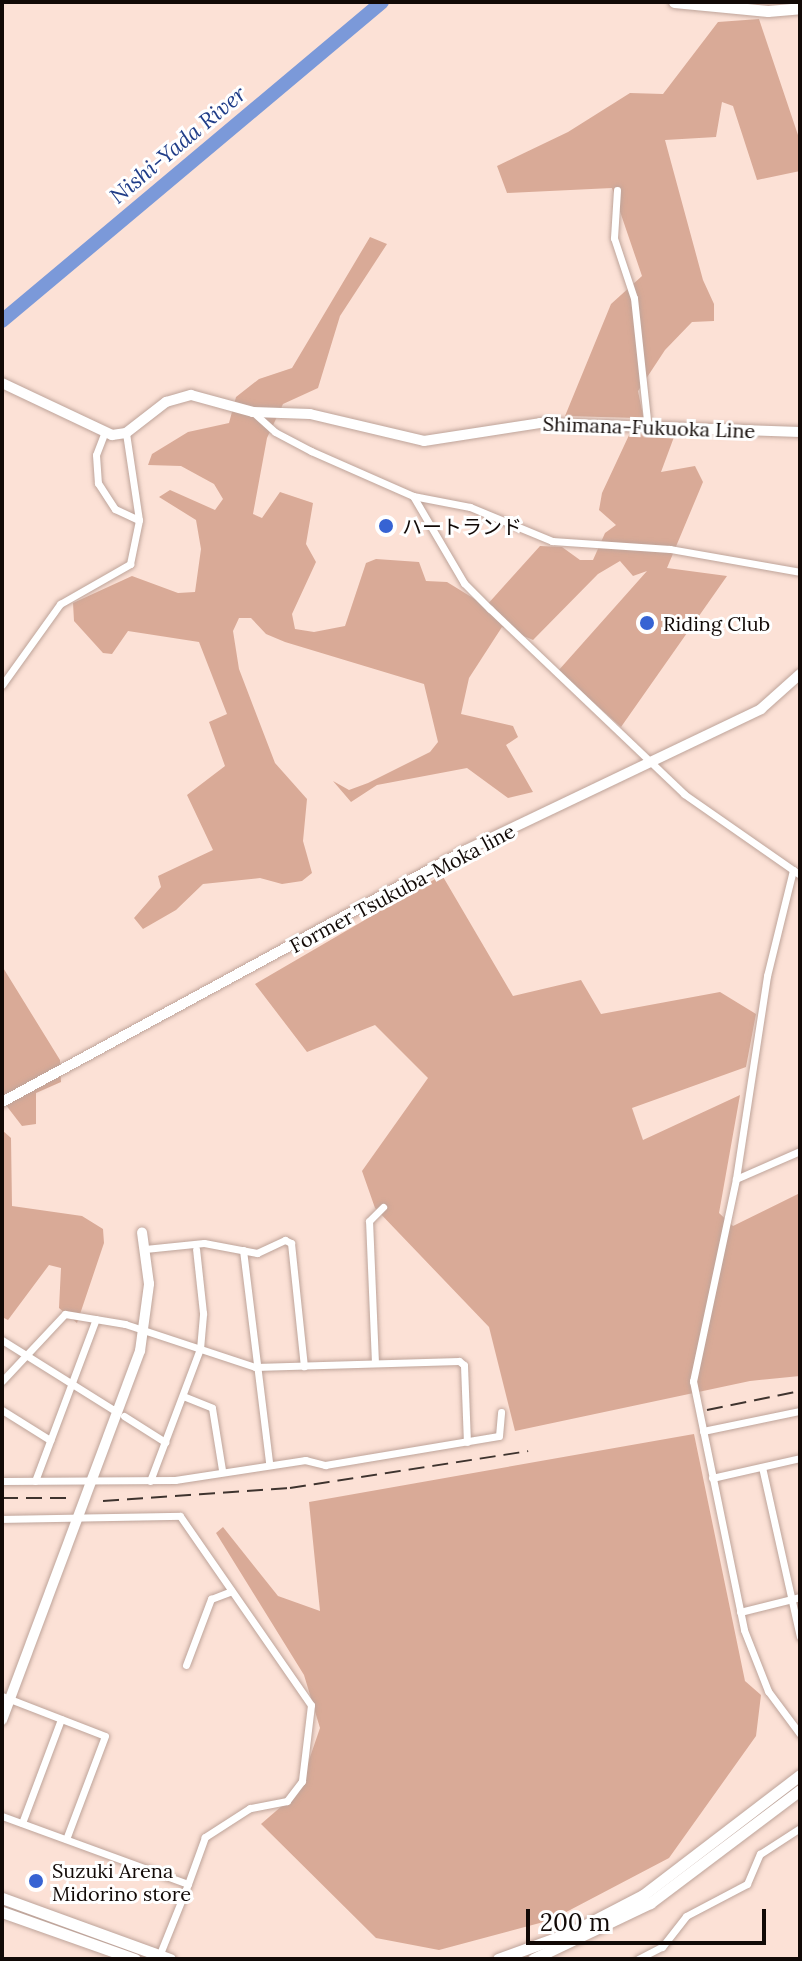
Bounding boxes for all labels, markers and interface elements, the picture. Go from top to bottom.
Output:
water label: Nishi-Yada River [105,80,251,210]
street label: Shimana-Fukuoka Line [542,411,756,443]
place label: ハートランド [402,514,522,538]
marker: ハートランド [377,517,395,535]
place label: Riding Club [663,611,770,635]
marker: Riding Club [638,614,656,632]
street label: Former Tsukuba-Moka line [285,818,519,958]
place label: Suzuki Arena Midorino store [52,1858,191,1905]
marker: Suzuki Arena Midorino store [27,1872,45,1890]
scale bar [530,1893,770,1943]
text: 200 m [540,1907,610,1938]

